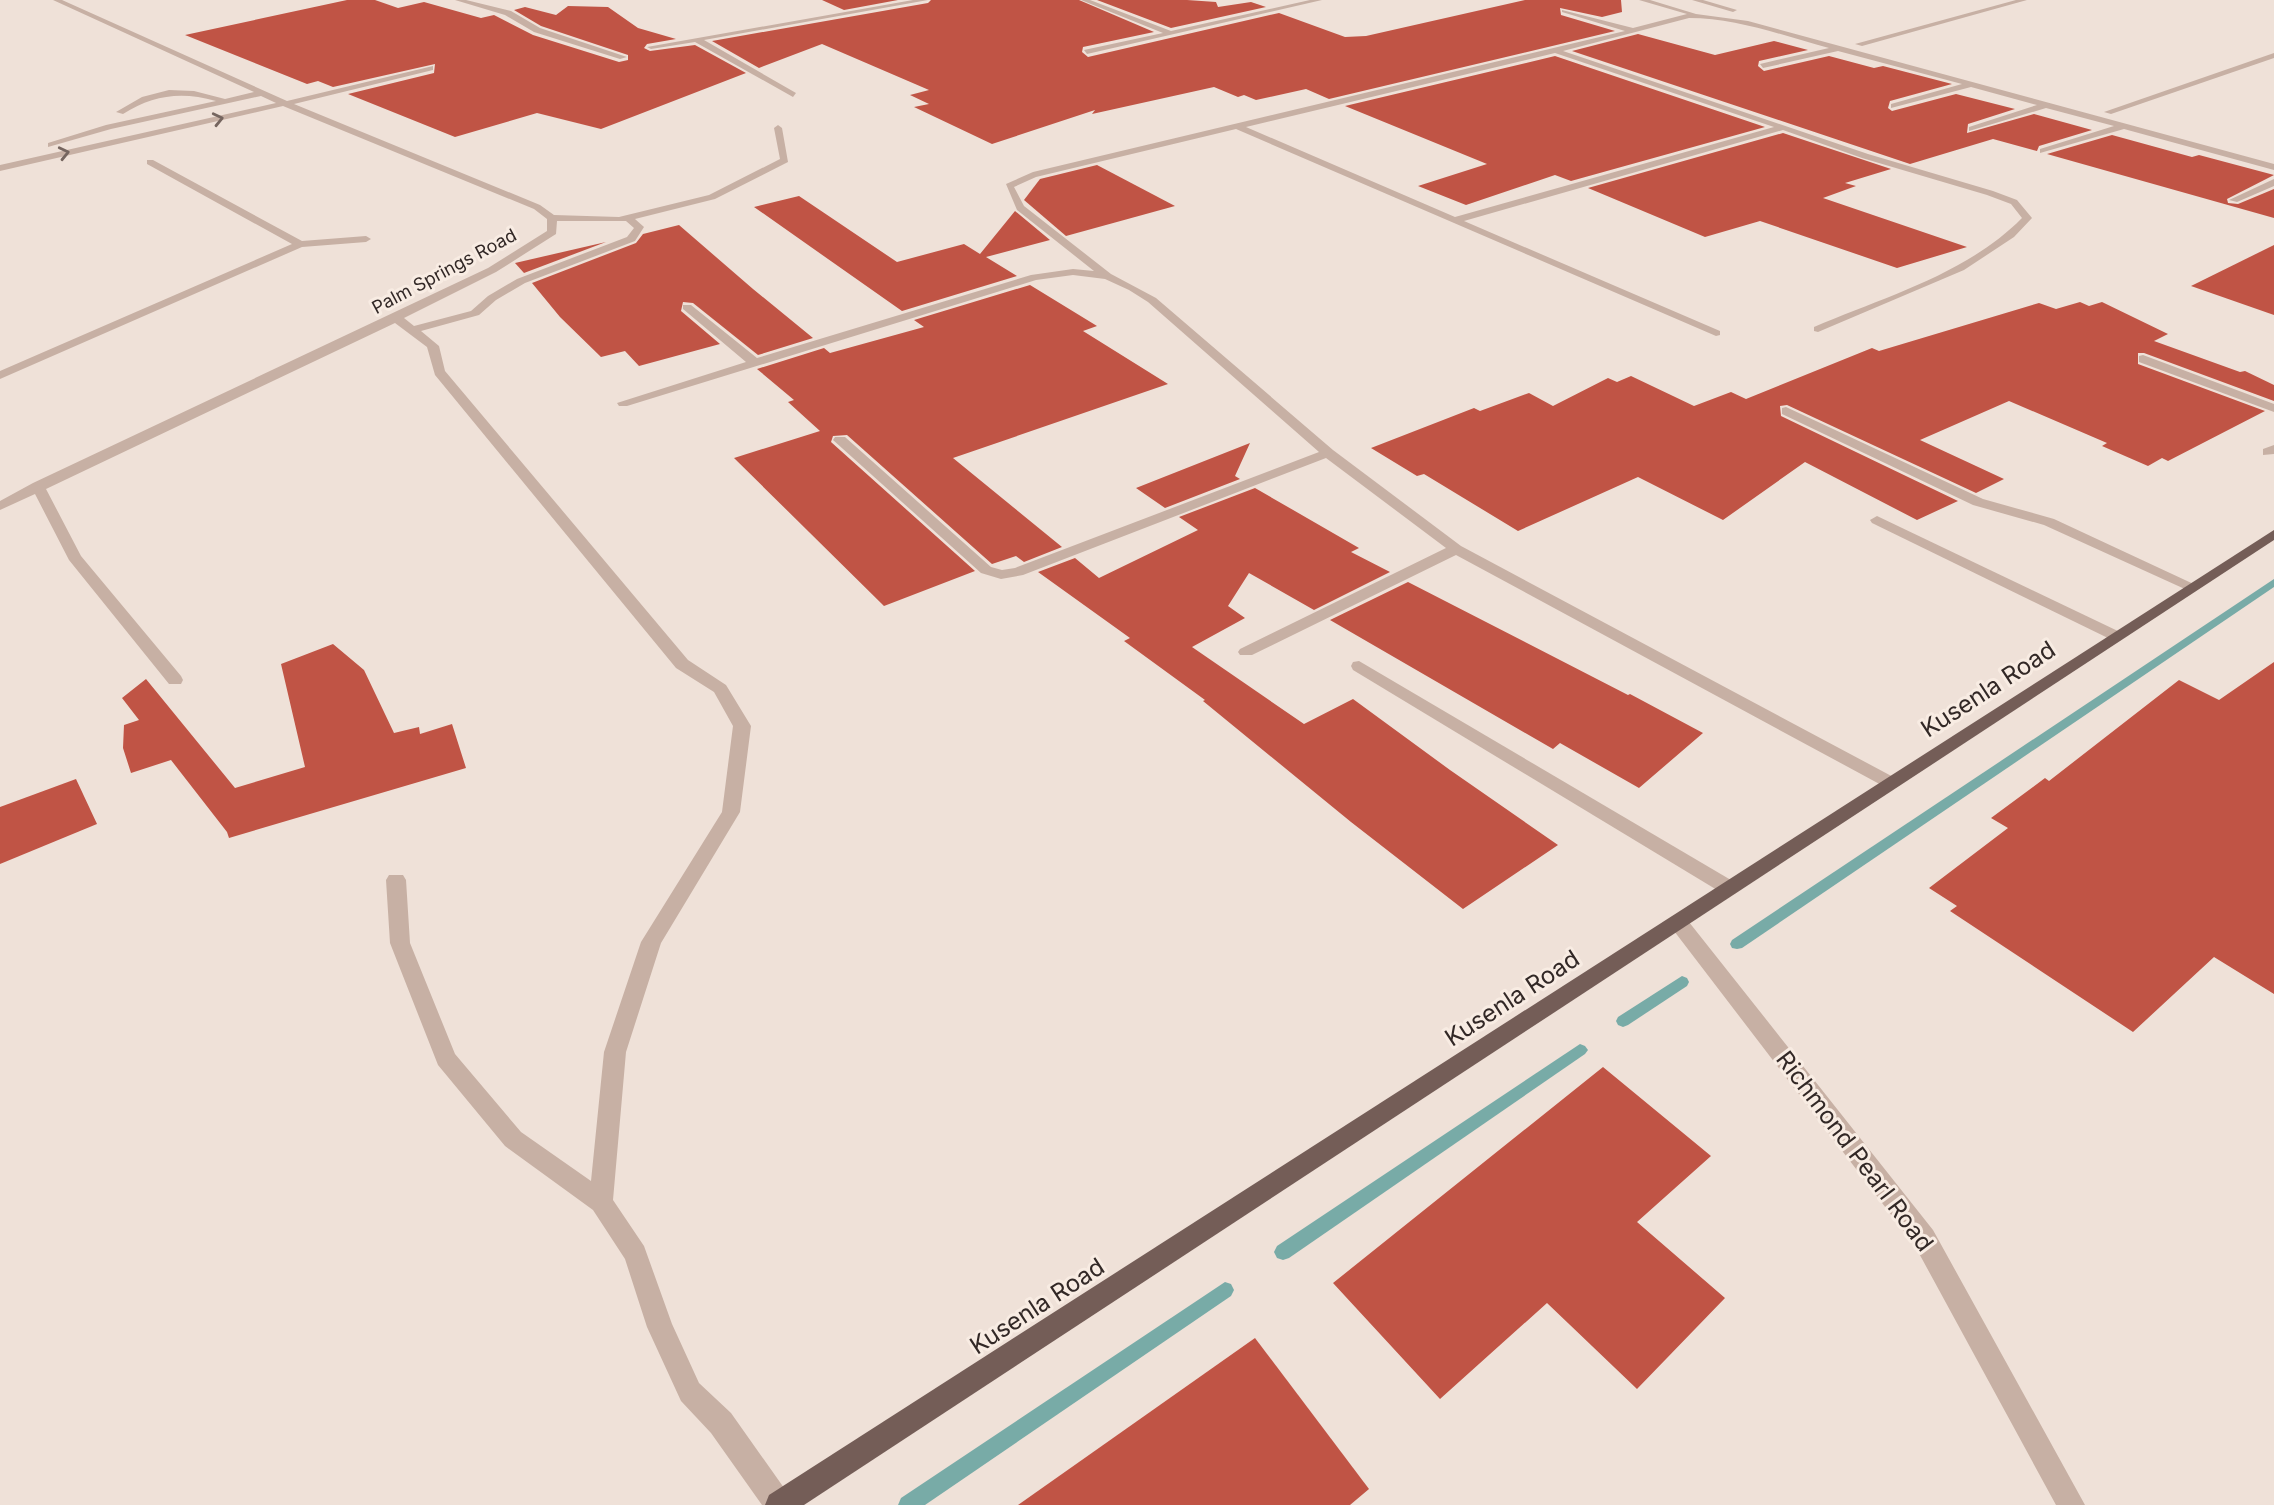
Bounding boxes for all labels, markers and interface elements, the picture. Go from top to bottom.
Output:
one-way arrow [212,112,224,127]
one-way arrow [58,147,70,161]
street label: Palm Springs Road [368,224,520,318]
street label: Kusenla Road [1915,635,2061,743]
street label: Kusenla Road [1439,944,1585,1052]
street label: Richmond Pearl Road [1770,1045,1940,1257]
street label: Kusenla Road [964,1252,1110,1360]

